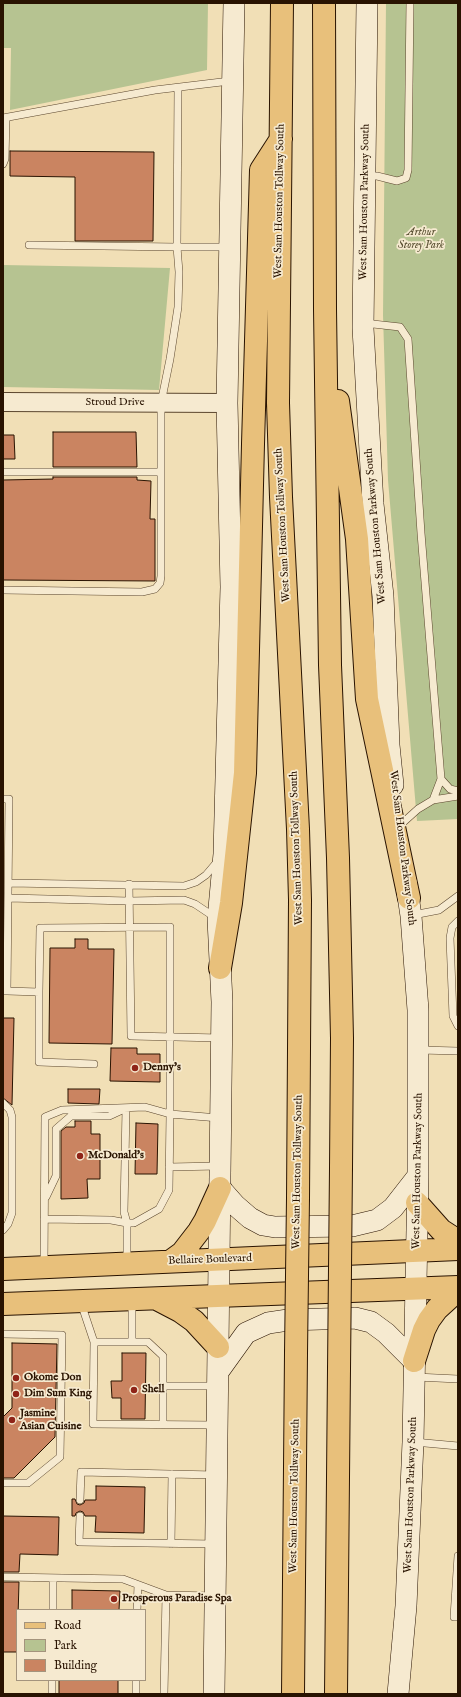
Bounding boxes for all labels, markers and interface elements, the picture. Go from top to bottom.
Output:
street label: West Sam Houston Tollway South [272,124,288,278]
street label: West Sam Houston Parkway South [357,124,373,280]
park label: Arthur Storey Park [398,226,444,252]
street label: Stroud Drive [86,396,144,410]
street label: West Sam Houston Tollway South [272,448,294,602]
street label: West Sam Houston Parkway South [363,448,389,604]
street label: West Sam Houston Parkway South [386,770,418,926]
street label: West Sam Houston Tollway South [288,771,306,925]
place label: Denny's [143,1061,181,1075]
marker: Denny's [130,1063,140,1073]
street label: West Sam Houston Parkway South [410,1093,426,1249]
street label: West Sam Houston Tollway South [290,1095,306,1249]
place label: McDonald's [88,1149,144,1163]
marker: McDonald's [75,1151,85,1161]
street label: Bellaire Boulevard [168,1252,252,1268]
place label: Okome Don [24,1371,81,1385]
marker: Okome Don [11,1373,21,1383]
place label: Shell [142,1383,165,1397]
marker: Shell [129,1385,139,1395]
place label: Dim Sum King [24,1387,92,1401]
marker: Dim Sum King [11,1389,21,1399]
place label: Jasmine Asian Cuisine [20,1407,81,1433]
marker: Jasmine Asian Cuisine [7,1415,17,1425]
street label: West Sam Houston Parkway South [402,1417,420,1573]
street label: West Sam Houston Tollway South [287,1419,303,1573]
place label: Prosperous Paradise Spa [122,1592,231,1606]
marker: Prosperous Paradise Spa [109,1594,119,1604]
legend [16,1609,146,1681]
text: Road [54,1618,81,1633]
text: Park [54,1638,77,1653]
text: Building [54,1658,97,1673]

